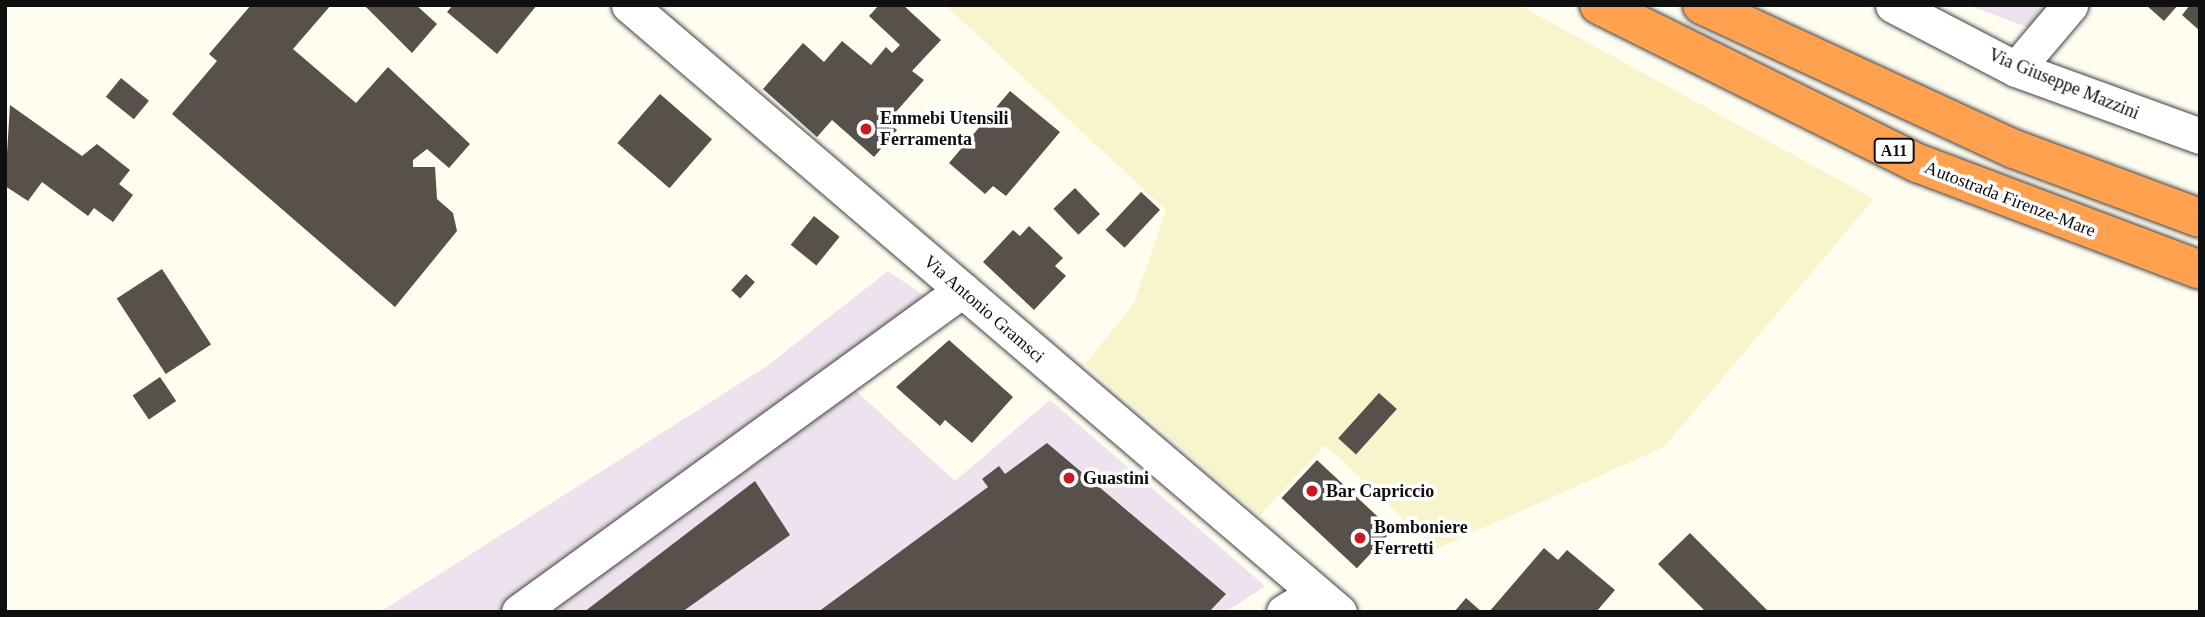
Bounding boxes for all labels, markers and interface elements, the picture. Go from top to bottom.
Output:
street label: Via Giuseppe Mazzini [1985,44,2143,124]
place label: Emmebi Utensili Ferramenta [880,108,1008,150]
marker: Emmebi Utensili Ferramenta [858,121,874,137]
road number: A11 [1873,139,1915,164]
street label: Autostrada Firenze-Mare [1921,156,2099,242]
street label: Via Antonio Gramsci [919,250,1049,368]
place label: Guastini [1083,467,1149,489]
marker: Guastini [1061,470,1077,486]
place label: Bar Capriccio [1326,480,1434,502]
marker: Bar Capriccio [1304,483,1320,499]
place label: Bomboniere Ferretti [1374,517,1468,560]
marker: Bomboniere Ferretti [1352,530,1368,546]

